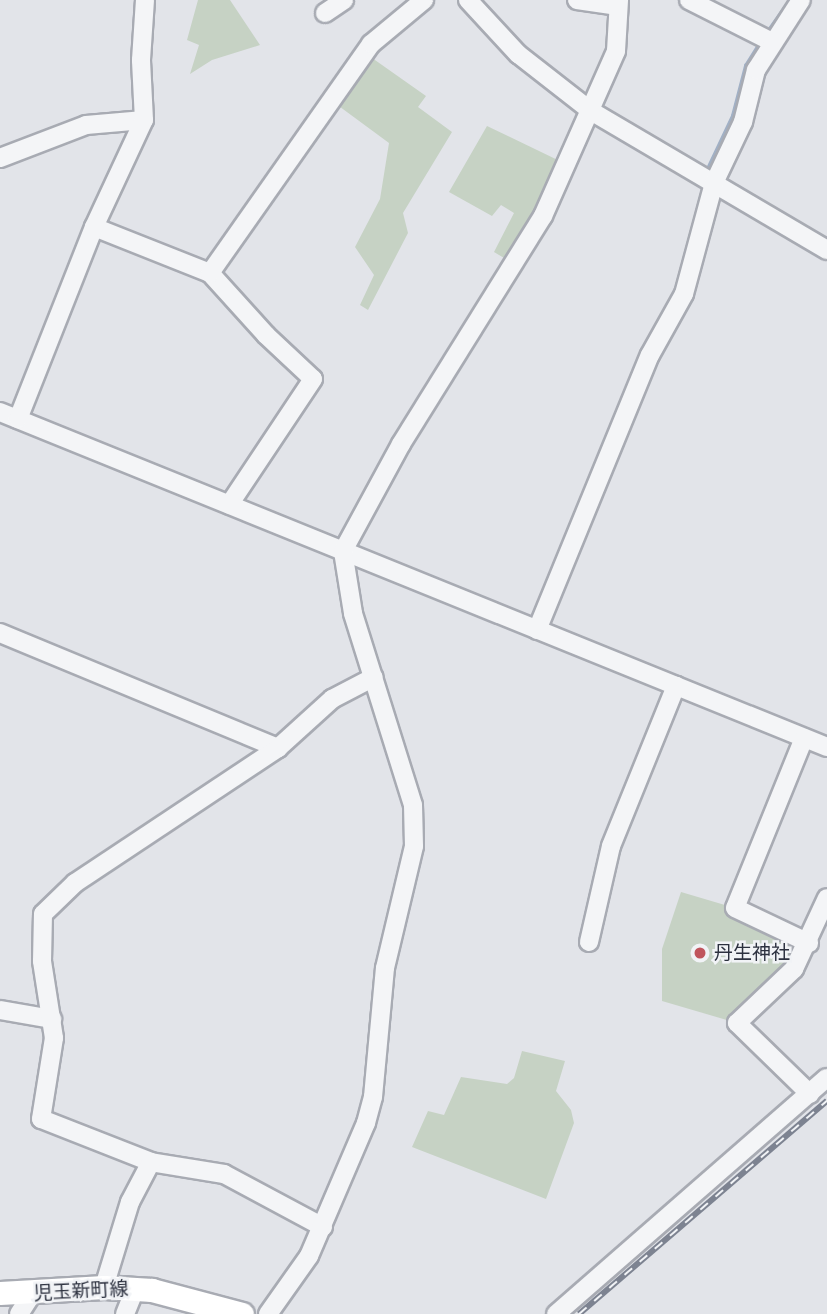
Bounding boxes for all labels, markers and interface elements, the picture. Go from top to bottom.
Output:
place label: 丹生神社 [714,942,790,964]
marker: 丹生神社 [692,945,708,961]
street label: 児玉新町線 [33,1277,129,1305]

